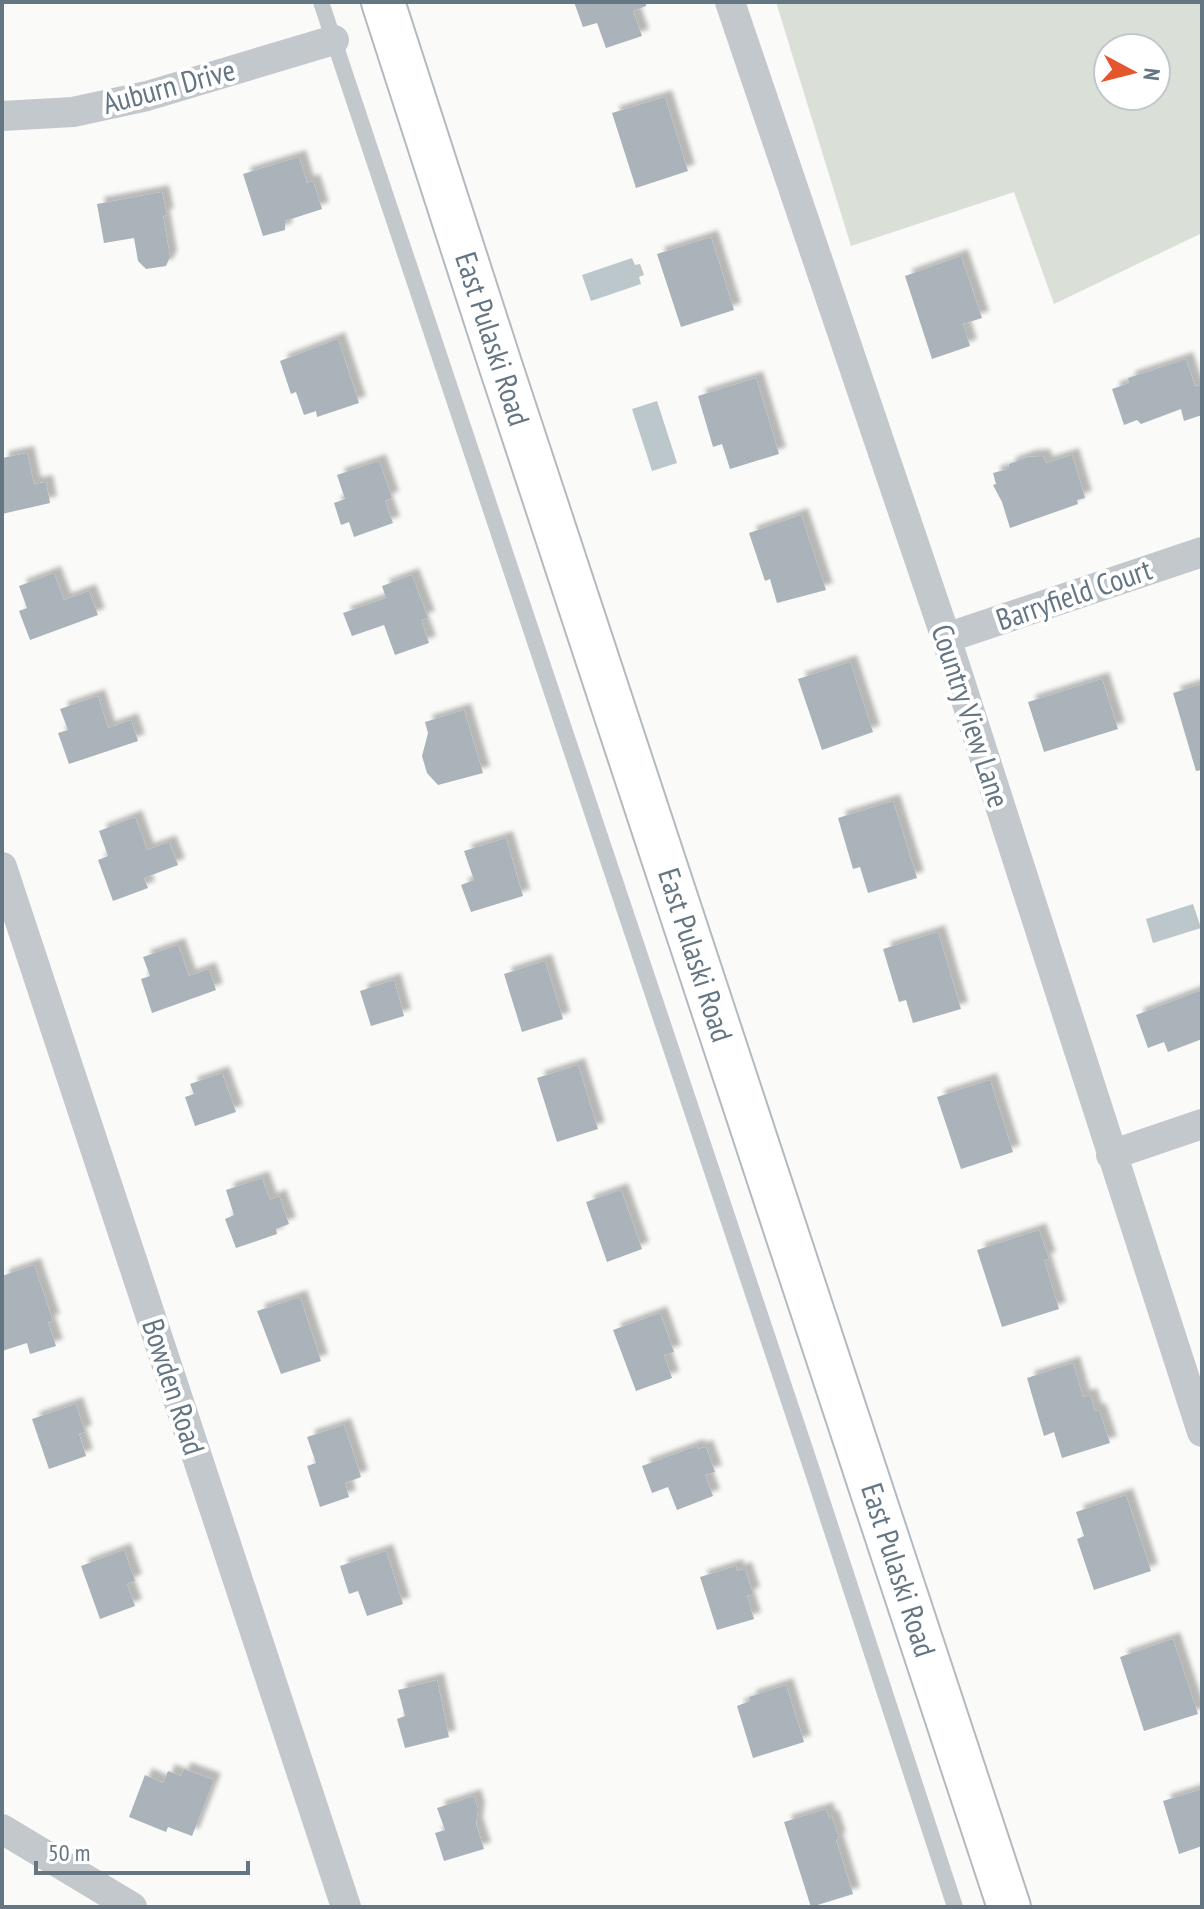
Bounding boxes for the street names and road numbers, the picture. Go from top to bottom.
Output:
street label: Auburn Drive [98,49,239,122]
street label: East Pulaski Road [447,247,540,430]
street label: Barryfield Court [991,549,1157,638]
street label: Country View Lane [923,619,1019,812]
street label: East Pulaski Road [650,863,743,1046]
street label: Bowden Road [134,1314,215,1459]
street label: East Pulaski Road [853,1478,946,1661]

